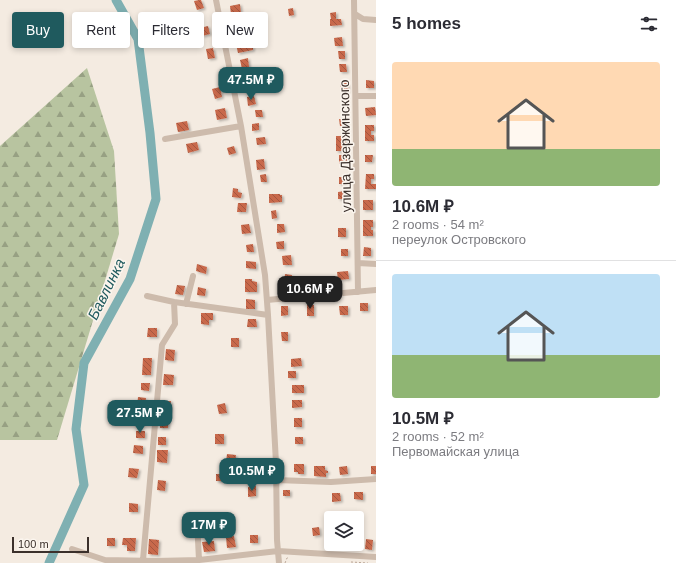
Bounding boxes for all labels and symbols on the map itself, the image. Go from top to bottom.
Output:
pin: 47.5M ₽ [214,67,288,101]
street label: улица Дзержинского [336,79,354,212]
water label: Бавлинка [84,256,128,322]
pin: 10.6M ₽ [273,276,347,310]
pin: 27.5M ₽ [103,400,177,434]
pin: 10.5M ₽ [215,458,289,492]
pin: 17M ₽ [181,512,237,546]
scale bar [12,535,89,554]

